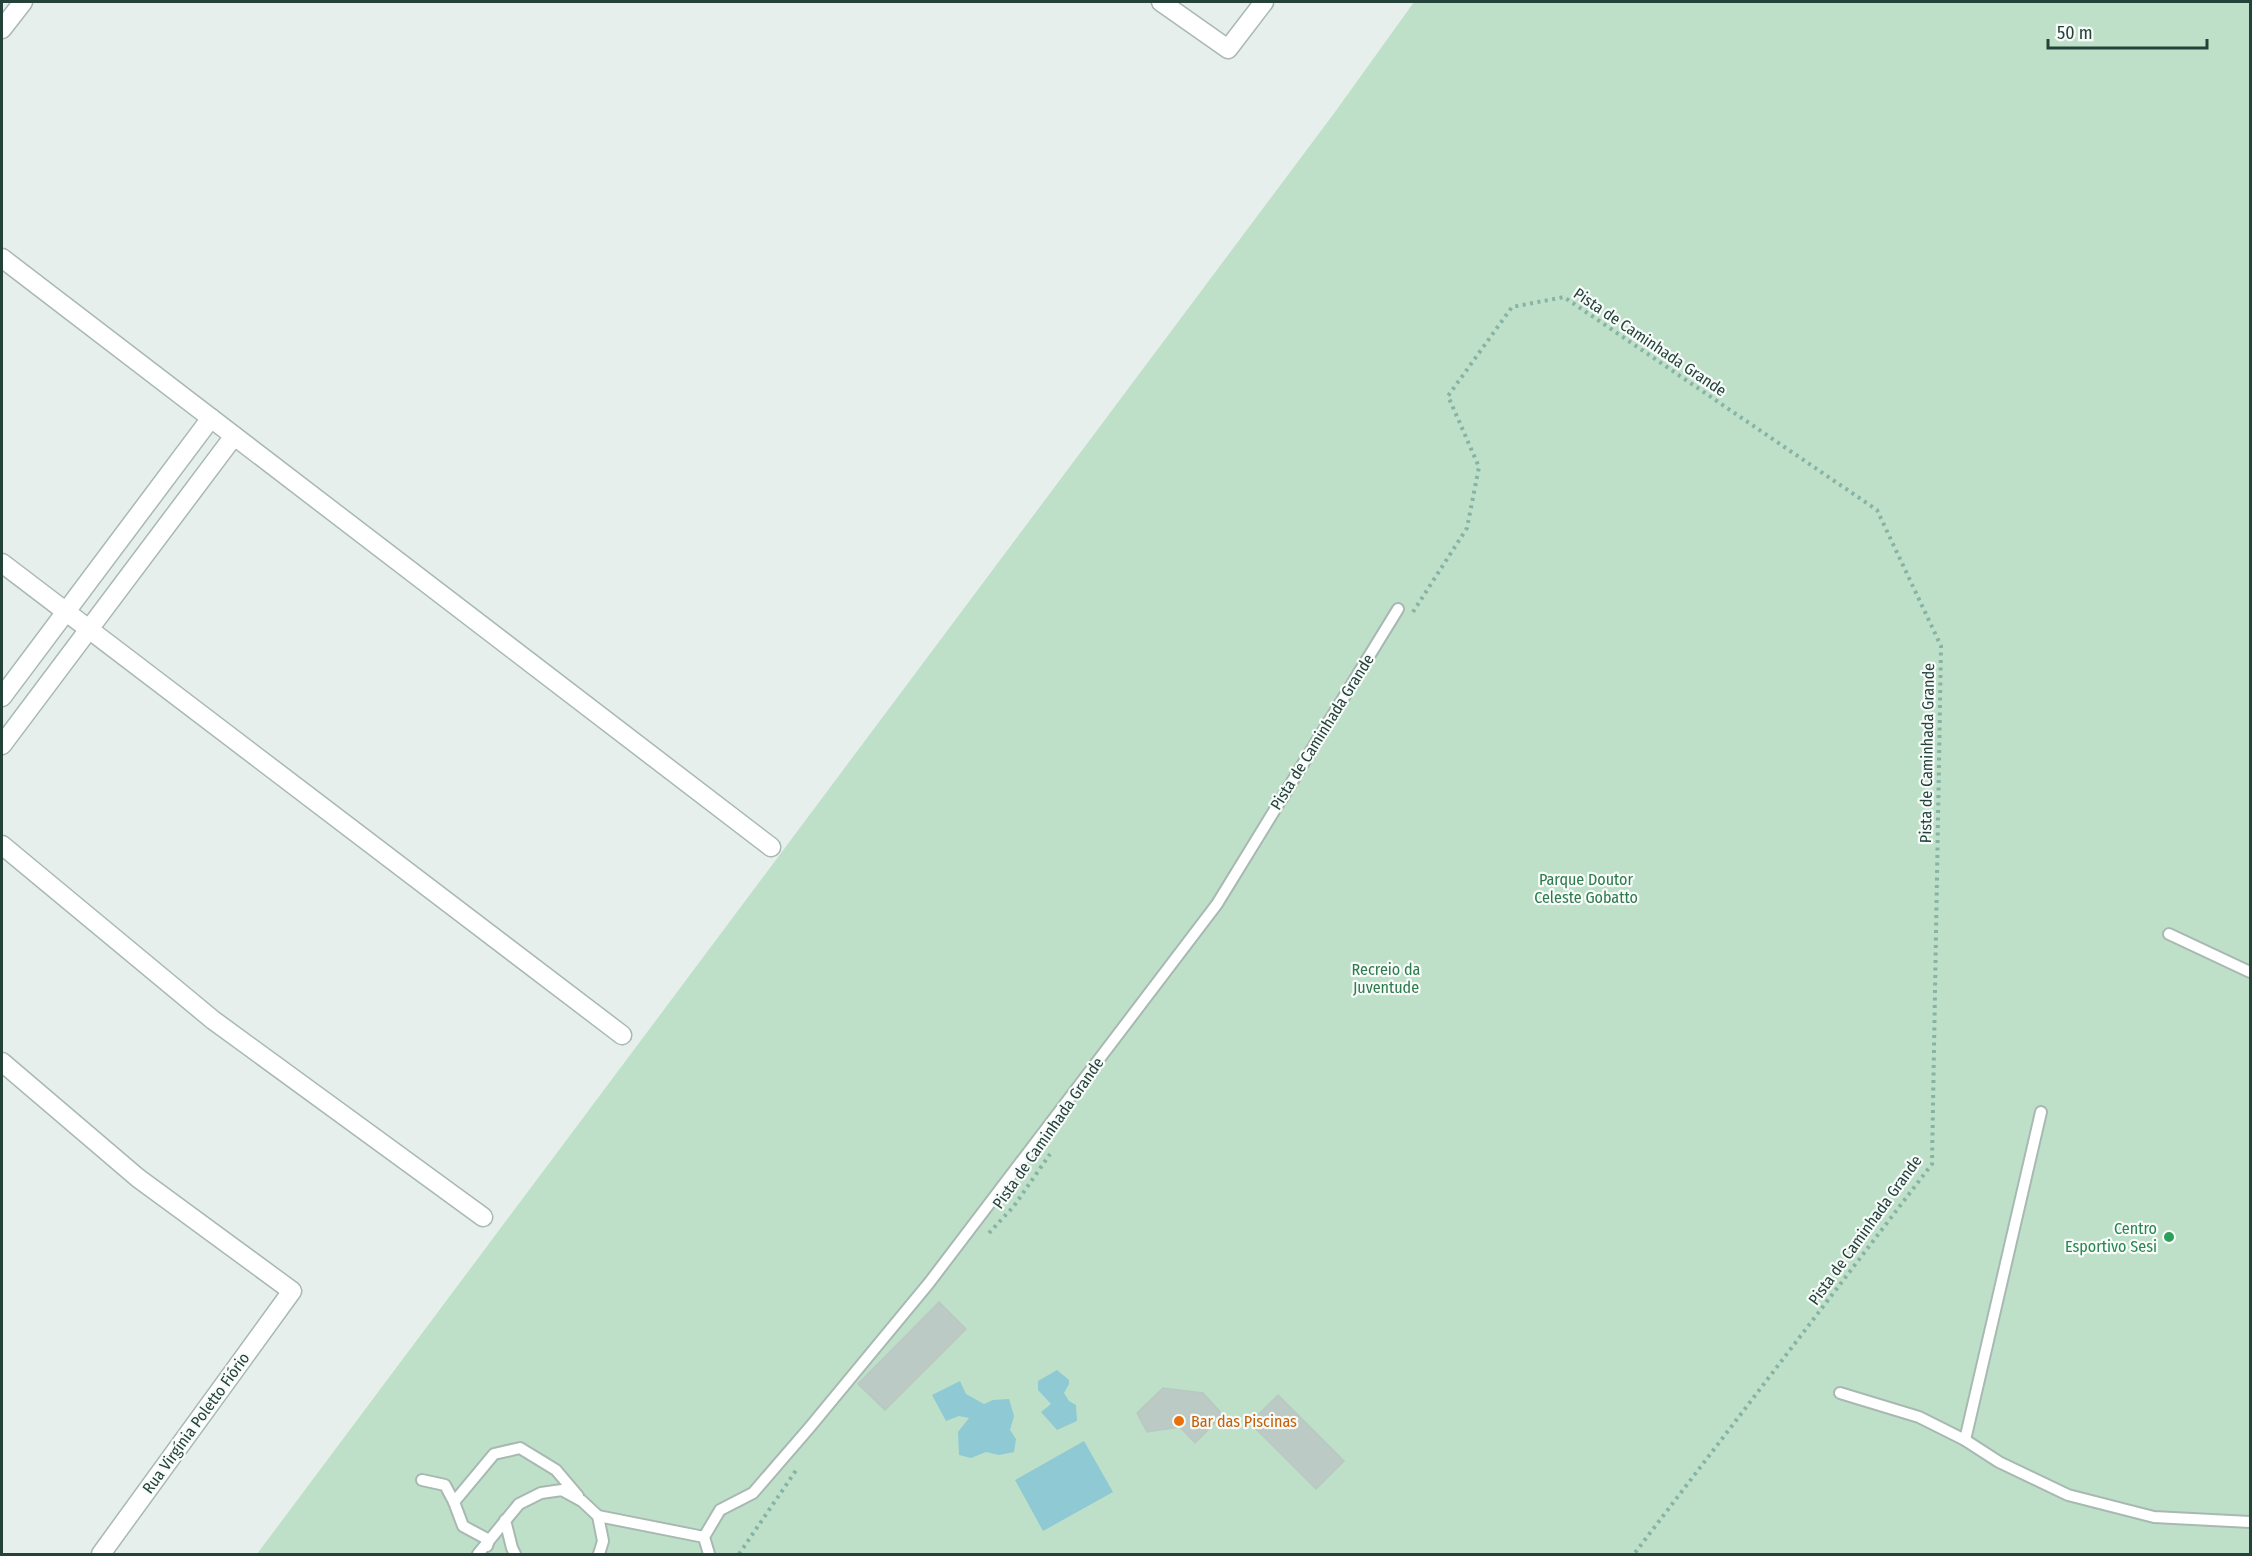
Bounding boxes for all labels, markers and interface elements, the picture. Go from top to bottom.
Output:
scale bar [2048,12,2207,50]
text: 50 m [2057,22,2093,44]
street label: Pista de Caminhada Grande [1570,284,1730,400]
street label: Pista de Caminhada Grande [1266,650,1378,813]
street label: Pista de Caminhada Grande [1916,663,1938,843]
park label: Parque Doutor Celeste Gobatto [1534,870,1638,907]
park label: Recreio da Juventude [1352,960,1421,997]
street label: Pista de Caminhada Grande [989,1054,1108,1212]
street label: Pista de Caminhada Grande [1804,1151,1926,1308]
place label: Centro Esportivo Sesi [2065,1219,2157,1256]
marker: Centro Esportivo Sesi [2162,1230,2176,1244]
street label: Rua Virgínia Poletto Fiório [138,1349,254,1497]
place label: Bar das Piscinas [1191,1412,1297,1431]
marker: Bar das Piscinas [1172,1414,1186,1428]

